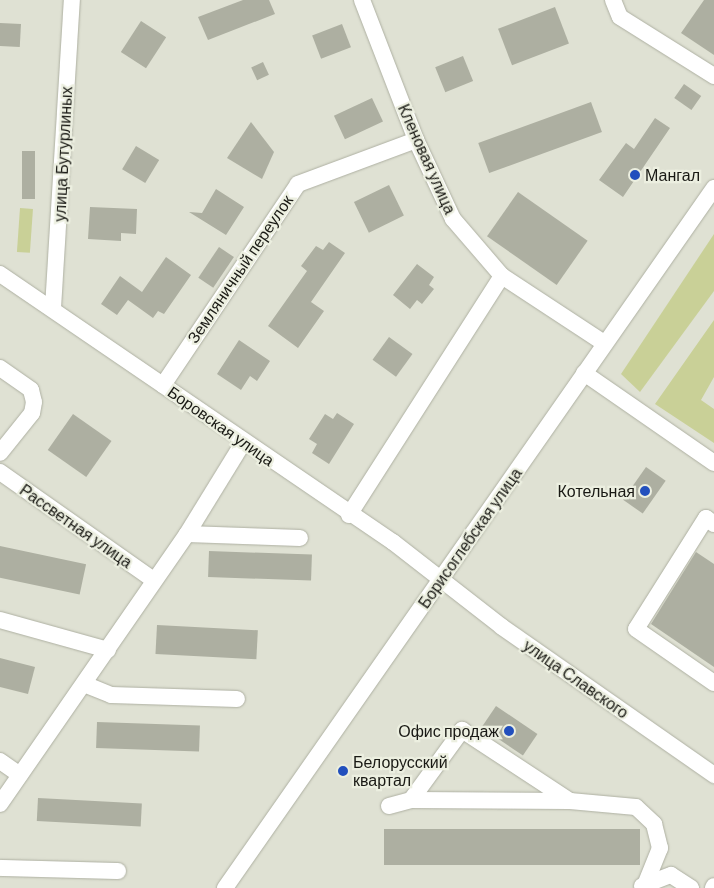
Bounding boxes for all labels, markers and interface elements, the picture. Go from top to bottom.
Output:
street label: улица Бутурлиных [50,86,76,222]
street label: Кленовая улица [394,101,460,217]
place label: Мангал [645,165,700,185]
marker: Мангал [629,169,641,181]
street label: Земляничный переулок [183,191,297,347]
street label: Боровская улица [164,382,278,470]
street label: Борисоглебская улица [414,464,526,612]
street label: Рассветная улица [16,480,136,572]
place label: Котельная [558,481,635,501]
marker: Котельная [639,485,651,497]
street label: улица Славского [520,636,632,722]
place label: Офис продаж [398,721,499,741]
marker: Офис продаж [503,725,515,737]
place label: Белорусский квартал [353,752,448,790]
marker: Белорусский квартал [337,765,349,777]

